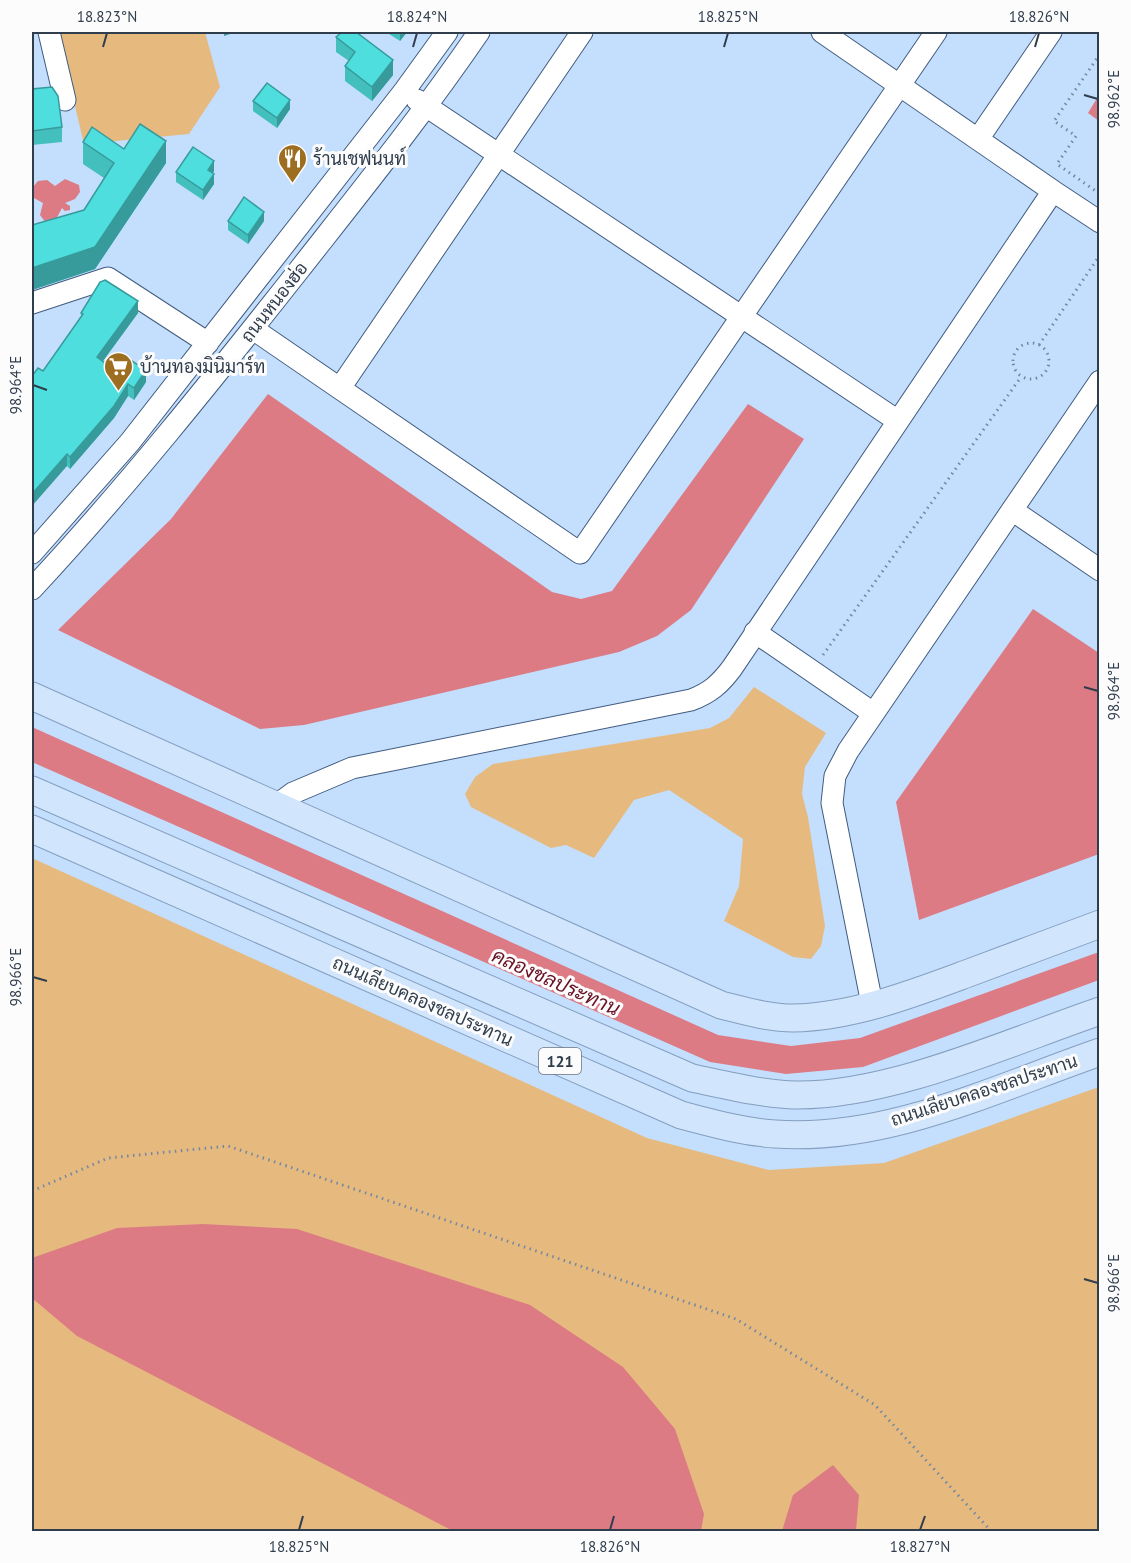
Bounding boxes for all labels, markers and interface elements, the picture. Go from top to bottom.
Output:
text: 18.823°N [77,7,137,26]
text: 18.824°N [387,7,447,26]
text: 18.825°N [698,7,758,26]
text: 18.826°N [1009,7,1069,26]
text: 98.962°E [1104,70,1123,128]
restaurant icon: ร้านเชฟนนท์ [276,142,308,184]
place label: ร้านเชฟนนท์ [313,146,406,170]
street label: ถนนหนองฮ่อ [235,257,313,347]
supermarket icon: บ้านทองมินิมาร์ท [103,350,135,392]
place label: บ้านทองมินิมาร์ท [140,354,265,378]
text: 98.964°E [6,356,25,414]
text: 98.964°E [1104,662,1123,720]
water label: คลองชลประทาน [488,942,624,1022]
text: 98.966°E [6,948,25,1006]
street label: ถนนเลียบคลองชลประทาน [329,950,517,1051]
road number: 121 [539,1048,581,1074]
street label: ถนนเลียบคลองชลประทาน [887,1048,1080,1131]
text: 98.966°E [1104,1254,1123,1312]
text: 18.825°N [269,1537,329,1556]
text: 18.826°N [580,1537,640,1556]
text: 18.827°N [890,1537,950,1556]

